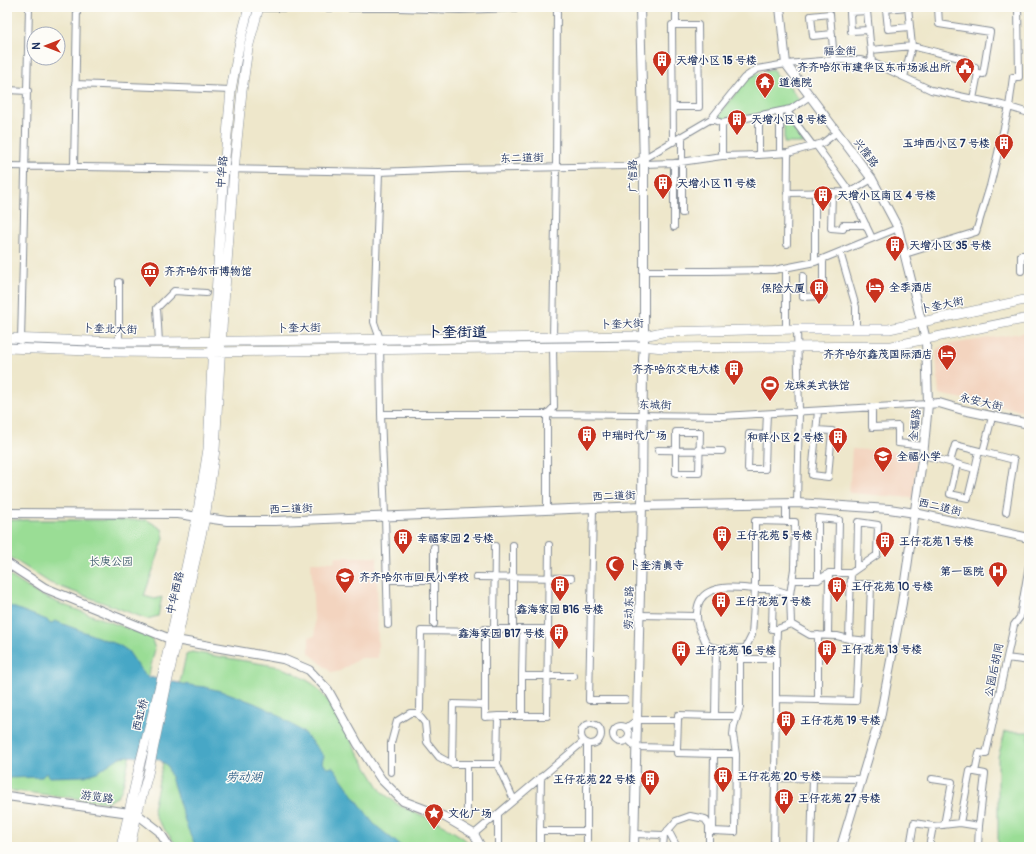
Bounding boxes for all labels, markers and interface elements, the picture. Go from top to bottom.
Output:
north arrow [26,26,66,66]
text: N [30,42,43,50]
street label: 福金街 [823,44,858,58]
building icon: 天增小区 15 号楼 [651,49,673,77]
place label: 天增小区 15 号楼 [676,54,757,67]
public building icon: 齐齐哈尔市建华区东市场派出所 [954,56,976,84]
place label: 齐齐哈尔市建华区东市场派出所 [797,61,951,74]
temple icon: 道德院 [754,71,776,99]
place label: 道德院 [779,76,812,89]
building icon: 天增小区 8 号楼 [726,108,748,136]
place label: 天增小区 8 号楼 [751,113,827,126]
building icon: 玉坤西小区 7 号楼 [993,132,1015,160]
street label: 兴隆路 [851,136,881,170]
place label: 玉坤西小区 7 号楼 [902,137,990,150]
street label: 东二道街 [500,151,545,165]
street label: 中华路 [214,155,230,189]
street label: 广信路 [626,159,640,193]
building icon: 天增小区 11 号楼 [652,172,674,200]
place label: 天增小区 11 号楼 [677,177,756,190]
building icon: 天增小区南区 4 号楼 [812,184,834,212]
place label: 天增小区南区 4 号楼 [837,189,936,202]
building icon: 天增小区 35 号楼 [884,234,906,262]
place label: 天增小区 35 号楼 [909,239,992,252]
museum icon: 齐齐哈尔市博物馆 [139,260,161,288]
place label: 齐齐哈尔市博物馆 [164,265,252,278]
hotel icon: 全季酒店 [864,276,886,304]
building icon: 保险大厦 [808,277,830,305]
place label: 全季酒店 [889,281,933,294]
place label: 保险大厦 [761,282,805,295]
street label: 卜奎大街 [919,294,966,316]
street label: 卜奎大街 [600,317,645,331]
street label: 卜奎大街 [277,321,322,335]
street label: 卜奎北大街 [82,322,139,336]
district label: 卜奎街道 [427,323,487,342]
hotel icon: 齐齐哈尔鑫茂国际酒店 [936,343,958,371]
place label: 齐齐哈尔鑫茂国际酒店 [823,348,933,361]
building icon: 齐齐哈尔交电大楼 [723,358,745,386]
place label: 齐齐哈尔交电大楼 [632,363,720,376]
sports icon: 龙珠美式铁馆 [759,374,781,402]
place label: 龙珠美式铁馆 [784,379,850,392]
street label: 永安大街 [958,391,1005,414]
street label: 东城街 [638,398,673,412]
street label: 全福路 [907,408,923,442]
building icon: 中瑞时代广场 [576,424,598,452]
building icon: 和祥小区 2 号楼 [827,426,849,454]
place label: 中瑞时代广场 [601,429,667,442]
place label: 和祥小区 2 号楼 [747,431,824,444]
school or university icon: 全福小学 [872,445,894,473]
place label: 全福小学 [897,450,941,463]
street label: 西二道街 [592,489,637,503]
street label: 西二道街 [917,496,964,519]
street label: 西二道街 [269,502,314,516]
building icon: 王仔花苑 5 号楼 [711,524,733,552]
building icon: 幸福家园 2 号楼 [392,527,414,555]
place label: 王仔花苑 5 号楼 [736,529,813,542]
building icon: 王仔花苑 1 号楼 [874,530,896,558]
place label: 幸福家园 2 号楼 [417,532,494,545]
place label: 王仔花苑 1 号楼 [899,535,974,548]
mosque icon: 卜奎清真寺 [604,554,626,582]
park label: 长庚公园 [89,555,133,568]
place label: 卜奎清真寺 [629,559,684,572]
hospital icon: 第一医院 [987,560,1009,588]
place label: 第一医院 [940,565,984,578]
school or university icon: 齐齐哈尔市回民小学校 [334,566,356,594]
street label: 中华西路 [164,570,186,616]
place label: 齐齐哈尔市回民小学校 [359,571,469,584]
building icon: 鑫海家园 B16 号楼 [549,574,571,602]
building icon: 王仔花苑 10 号楼 [826,575,848,603]
place label: 王仔花苑 10 号楼 [851,580,934,593]
street label: 劳动东路 [622,586,636,630]
building icon: 王仔花苑 7 号楼 [710,590,732,618]
place label: 王仔花苑 7 号楼 [735,595,812,608]
place label: 鑫海家园 B16 号楼 [516,603,604,616]
building icon: 鑫海家园 B17 号楼 [548,622,570,650]
place label: 鑫海家园 B17 号楼 [458,627,545,640]
building icon: 王仔花苑 13 号楼 [816,638,838,666]
building icon: 王仔花苑 16 号楼 [670,639,692,667]
street label: 公园后胡同 [982,642,1006,698]
place label: 王仔花苑 13 号楼 [841,643,922,656]
place label: 王仔花苑 16 号楼 [695,644,776,657]
street label: 西虹桥 [130,697,150,733]
building icon: 王仔花苑 19 号楼 [775,709,797,737]
place label: 王仔花苑 19 号楼 [800,714,881,727]
building icon: 王仔花苑 20 号楼 [712,765,734,793]
building icon: 王仔花苑 22 号楼 [639,768,661,796]
water label: 劳动湖 [226,770,263,785]
place label: 王仔花苑 20 号楼 [737,770,821,783]
place label: 王仔花苑 22 号楼 [553,773,636,786]
building icon: 王仔花苑 27 号楼 [773,787,795,815]
street label: 游览路 [80,788,114,806]
place label: 王仔花苑 27 号楼 [798,792,881,805]
place icon: 文化广场 [423,802,445,830]
place label: 文化广场 [448,807,492,820]

